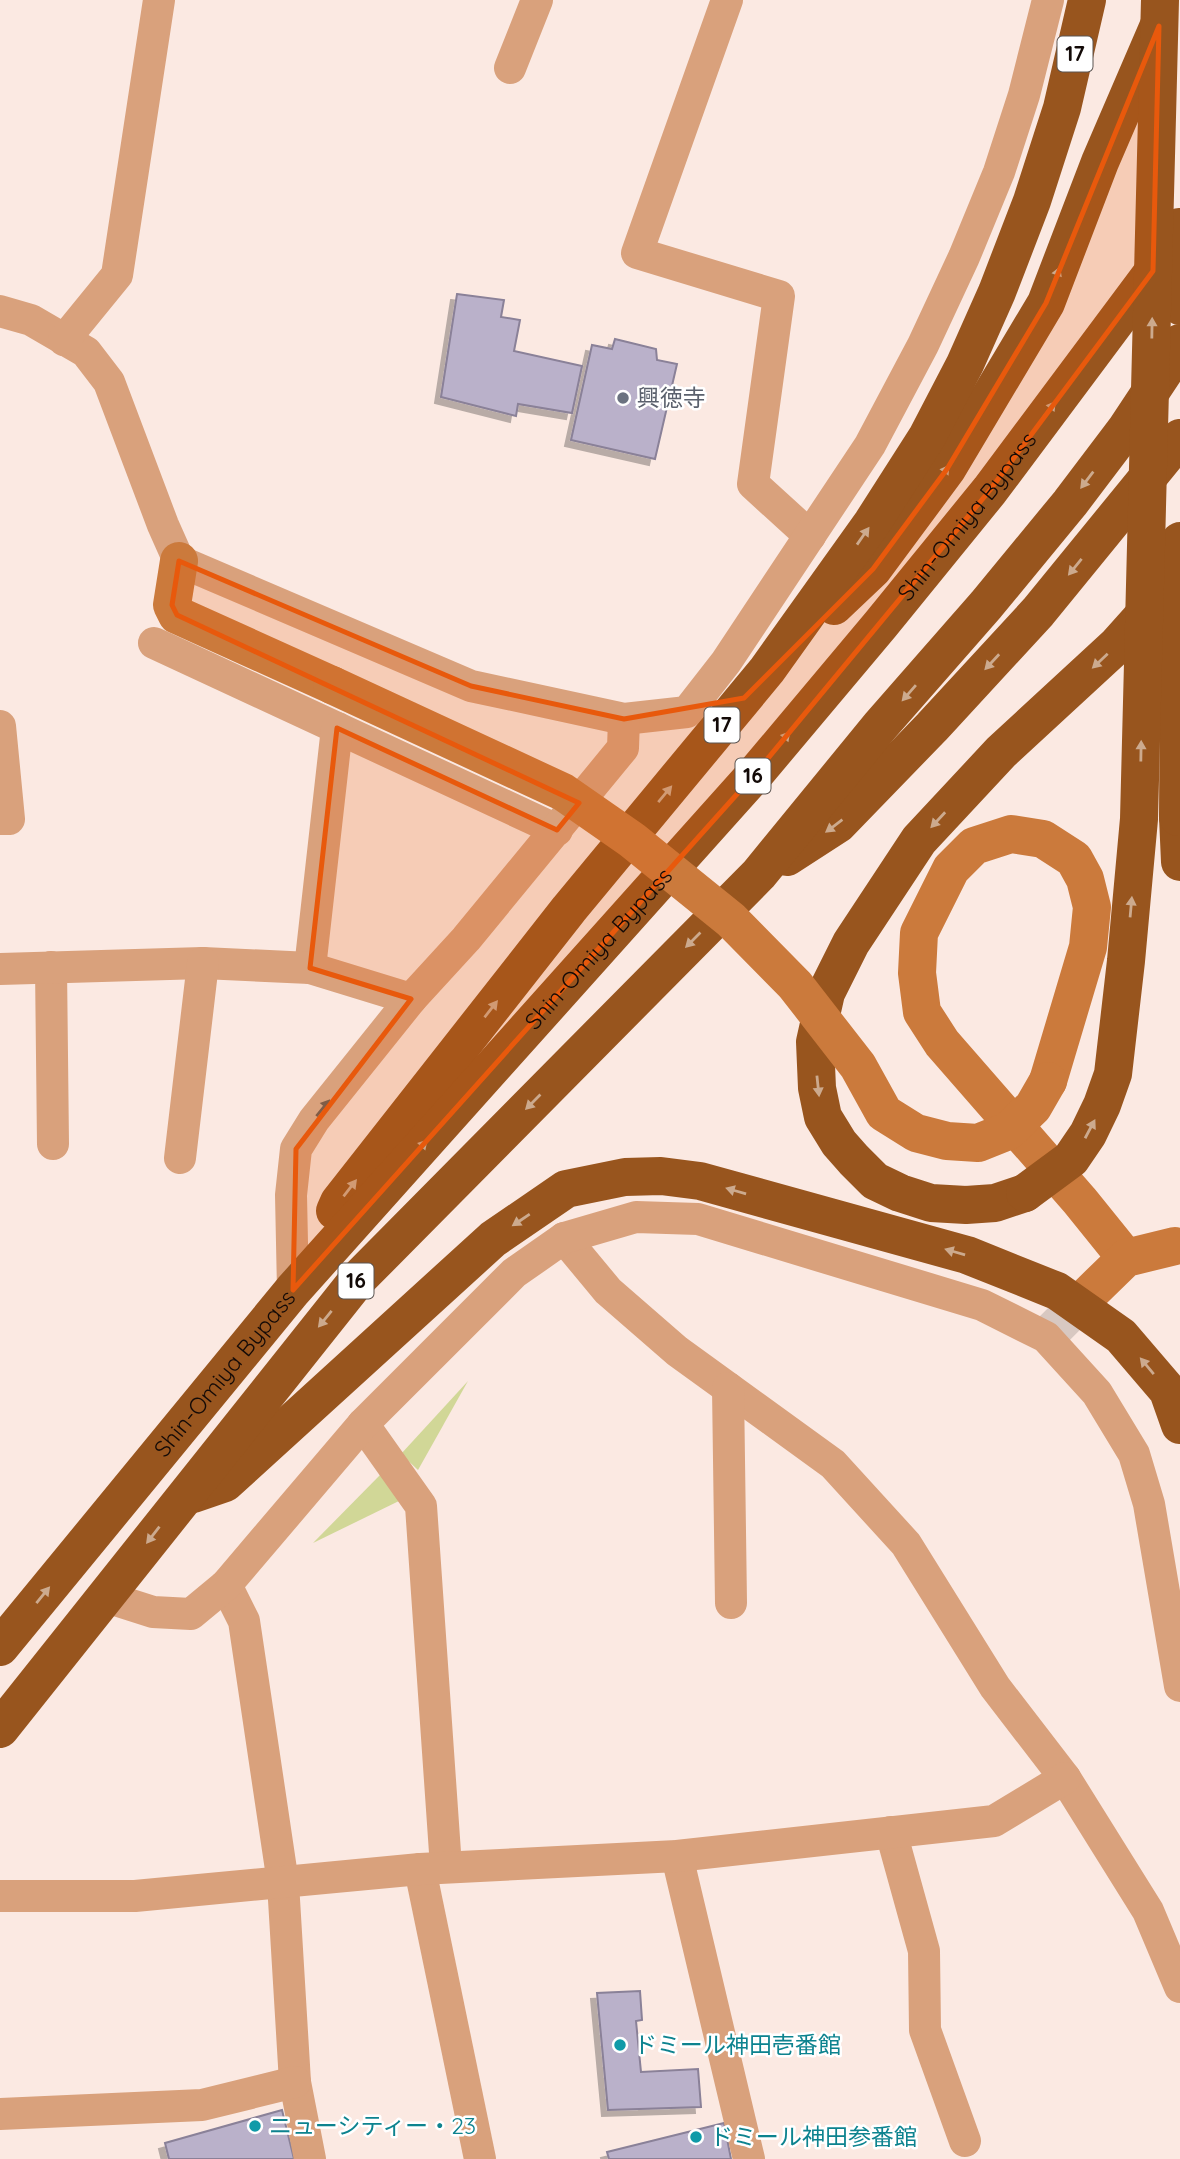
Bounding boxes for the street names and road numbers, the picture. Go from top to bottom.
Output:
road number: 17 [1058,36,1092,72]
street label: Shin-Omiya Bypass [891,426,1042,607]
road number: 17 [704,708,740,742]
road number: 16 [736,758,770,794]
street label: Shin-Omiya Bypass [518,861,678,1035]
road number: 16 [338,1264,374,1298]
street label: Shin-Omiya Bypass [147,1284,301,1463]

